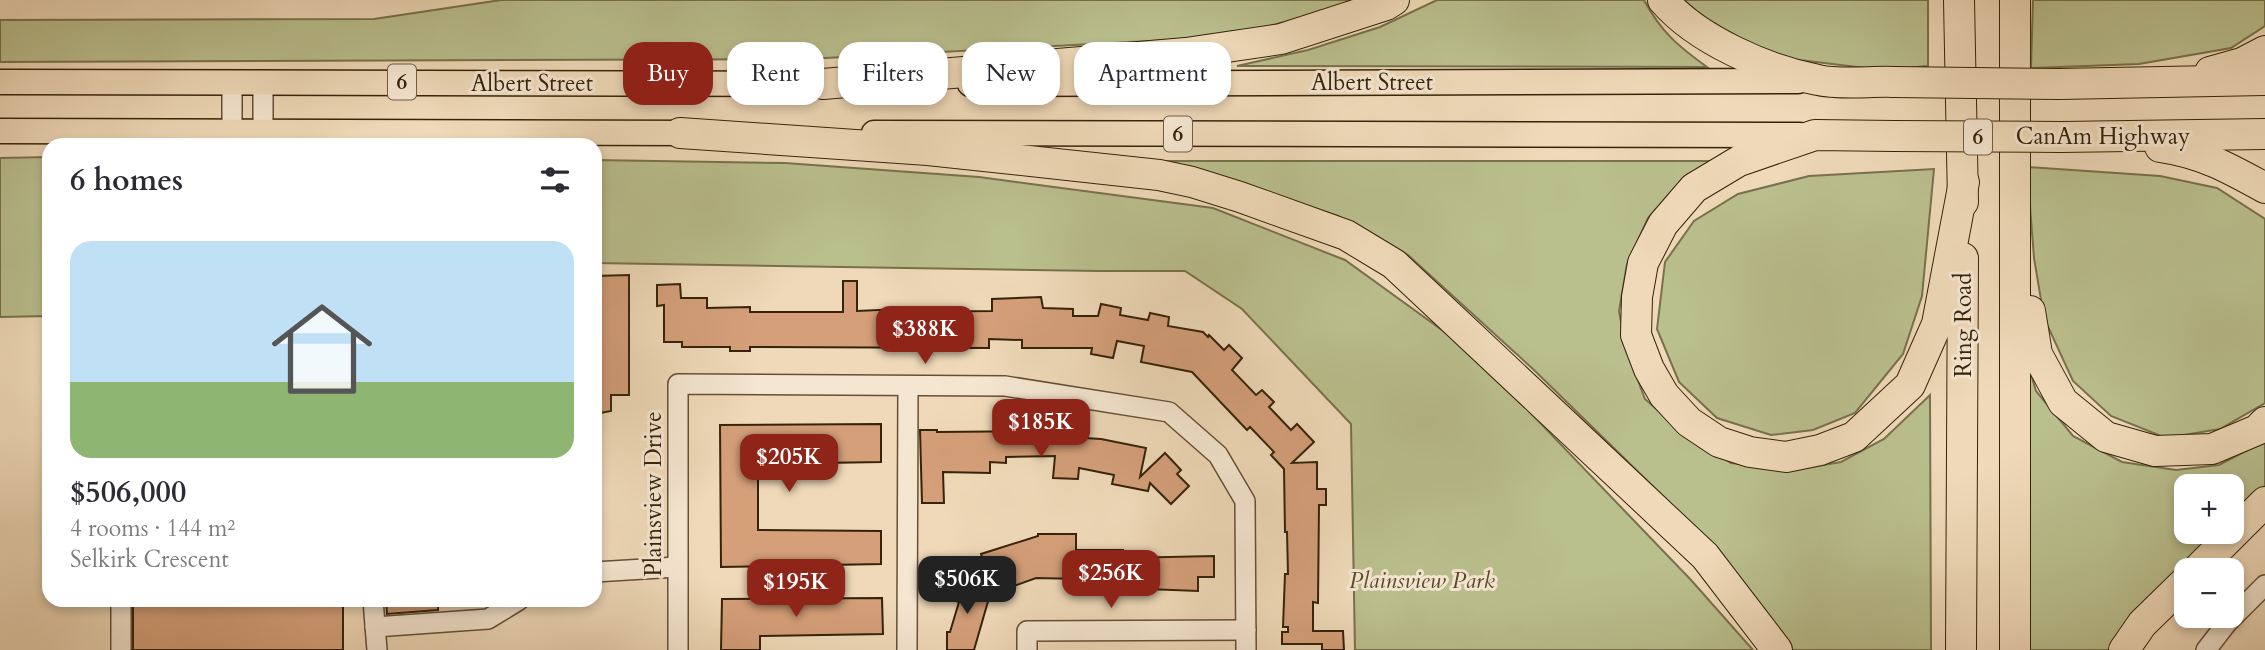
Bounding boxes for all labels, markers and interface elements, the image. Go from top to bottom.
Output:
chip: Buy [623,42,713,105]
chip: Rent [727,42,824,105]
chip: Filters [838,42,948,105]
chip: New [962,42,1060,105]
chip: Apartment [1074,42,1231,105]
road number: 6 [388,64,416,100]
street label: Albert Street [1311,67,1433,98]
street label: Albert Street [471,68,593,99]
road number: 6 [1164,116,1192,152]
road number: 6 [1964,120,1992,154]
street label: CanAm Highway [2016,121,2190,152]
text: 6 homes [70,160,183,201]
icon: filters [536,161,574,199]
street label: Ring Road [1948,272,1979,378]
icon: home [259,286,385,412]
pin: $388K [876,306,974,366]
text: $388K [892,313,958,344]
pin: $185K [992,400,1090,459]
text: $185K [1008,406,1074,437]
street label: Plainsview Drive [638,411,669,577]
pin: $205K [740,434,838,494]
text: $205K [756,441,822,472]
text: $506,000 [70,472,186,513]
map controls [2174,474,2244,628]
button: + [2174,474,2244,544]
text: 4 rooms · 144 m² [70,513,235,544]
text: Selkirk Crescent [70,544,229,575]
pin: $256K [1062,550,1160,610]
pin: $506K [918,556,1016,616]
text: $256K [1078,557,1144,588]
button: − [2174,558,2244,628]
pin: $195K [747,560,845,619]
text: $506K [934,563,1000,594]
park label: Plainsview Park [1349,565,1496,596]
text: $195K [763,566,829,597]

